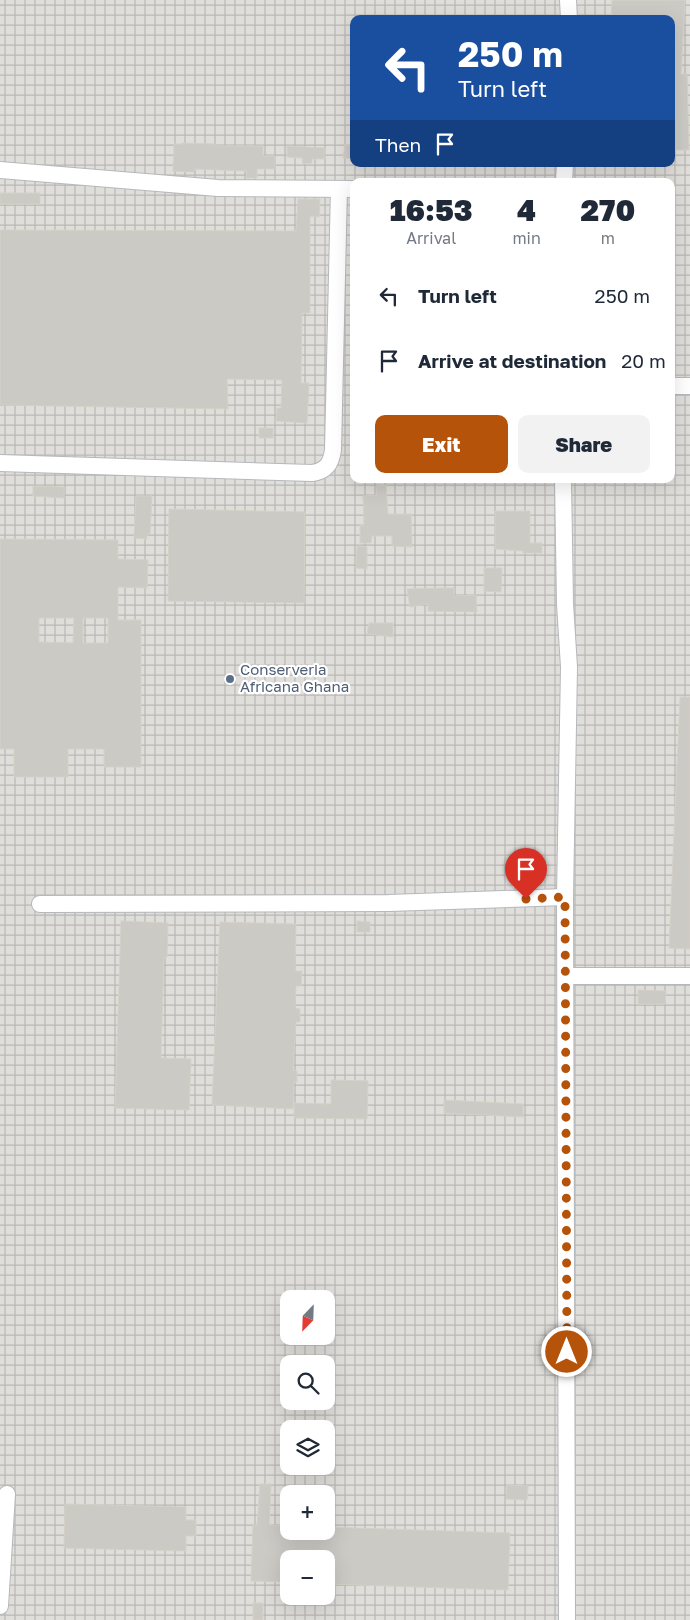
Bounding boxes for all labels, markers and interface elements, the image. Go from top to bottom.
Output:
text: 250 m [458,33,563,75]
icon: left [375,35,440,100]
text: Turn left [458,75,547,102]
icon: arrive [431,130,459,158]
text: Then [375,133,421,156]
text: 16:53 [390,192,473,228]
text: 4 [517,192,536,228]
text: 270 [580,192,635,228]
text: Arrival [406,228,456,248]
text: min [512,228,541,248]
text: m [601,228,615,248]
icon: left [375,282,403,310]
text: Turn left [418,284,497,307]
text: 250 m [595,284,650,307]
icon: arrive [375,347,403,375]
text: Arrive at destination [418,349,606,372]
text: 20 m [621,349,666,372]
button: Exit [375,415,508,473]
button: Share [518,415,650,473]
place label: Conserveria Africana Ghana [240,660,349,695]
marker: Conserveria Africana Ghana [224,673,236,685]
pin [505,848,547,899]
icon: arrive [512,855,540,883]
north arrow [280,1290,335,1345]
map controls [280,1290,335,1605]
position arrow [540,1325,592,1377]
button: search [280,1355,335,1410]
button: layers [280,1420,335,1475]
button: + [280,1485,335,1540]
button: − [280,1550,335,1605]

